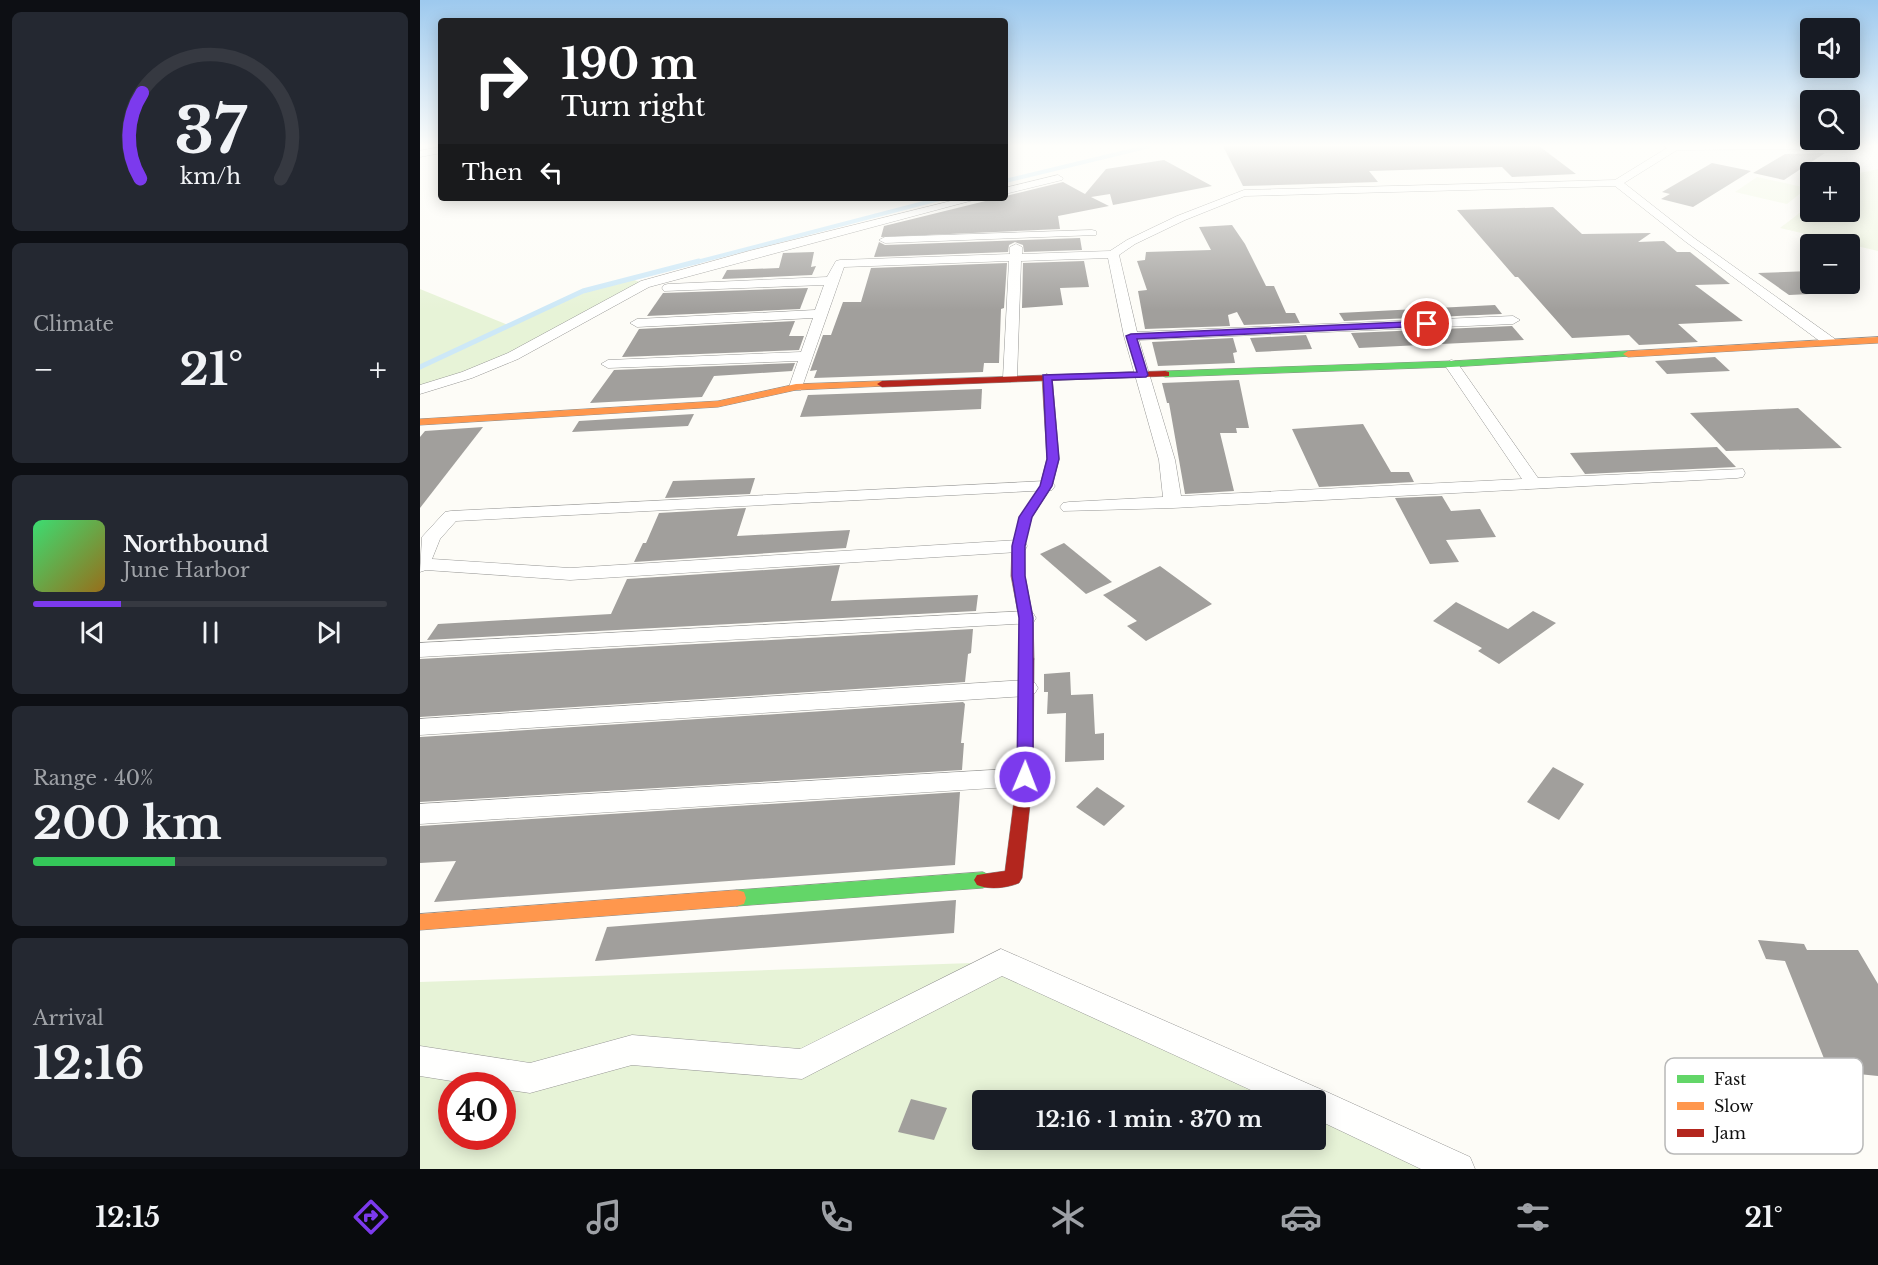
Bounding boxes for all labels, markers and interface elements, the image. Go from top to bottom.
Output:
map controls [1800,18,1860,294]
button: sound [1800,18,1860,78]
text: 190 m [561,38,697,90]
icon: right [462,42,540,120]
text: Turn right [561,90,705,123]
button: search [1800,90,1860,150]
text: 37 [174,92,247,170]
icon: left [535,156,568,189]
text: Then [462,159,523,186]
button: + [1800,162,1860,222]
text: km/h [180,163,241,190]
button: − [1800,234,1860,294]
pin [1401,298,1452,349]
icon: arrive [1410,307,1443,340]
text: Climate [33,312,114,336]
text: 21° [179,341,243,397]
text: − [33,349,54,390]
text: + [369,349,387,390]
text: Northbound [123,531,269,558]
text: June Harbor [123,558,250,582]
icon: previous [76,616,109,649]
icon: pause [194,616,227,649]
icon: next [312,616,345,649]
position arrow [993,745,1057,809]
text: Range · 40% [33,766,154,790]
text: 200 km [33,795,222,851]
text: Arrival [33,1006,104,1030]
text: 12:16 [33,1035,145,1091]
legend [1665,1058,1863,1154]
text: Fast [1714,1069,1746,1089]
speed limit sign: 40 [438,1072,516,1150]
text: Slow [1714,1096,1754,1116]
text: 12:16 · 1 min · 370 m [1036,1106,1262,1133]
text: Jam [1712,1123,1746,1143]
icon: directions [350,1196,392,1238]
icon: music [583,1196,625,1238]
icon: phone [815,1196,857,1238]
icon: climate [1047,1196,1089,1238]
icon: car [1280,1196,1322,1238]
icon: filters [1512,1196,1554,1238]
text: 12:15 [95,1201,160,1234]
text: 21° [1744,1201,1783,1234]

